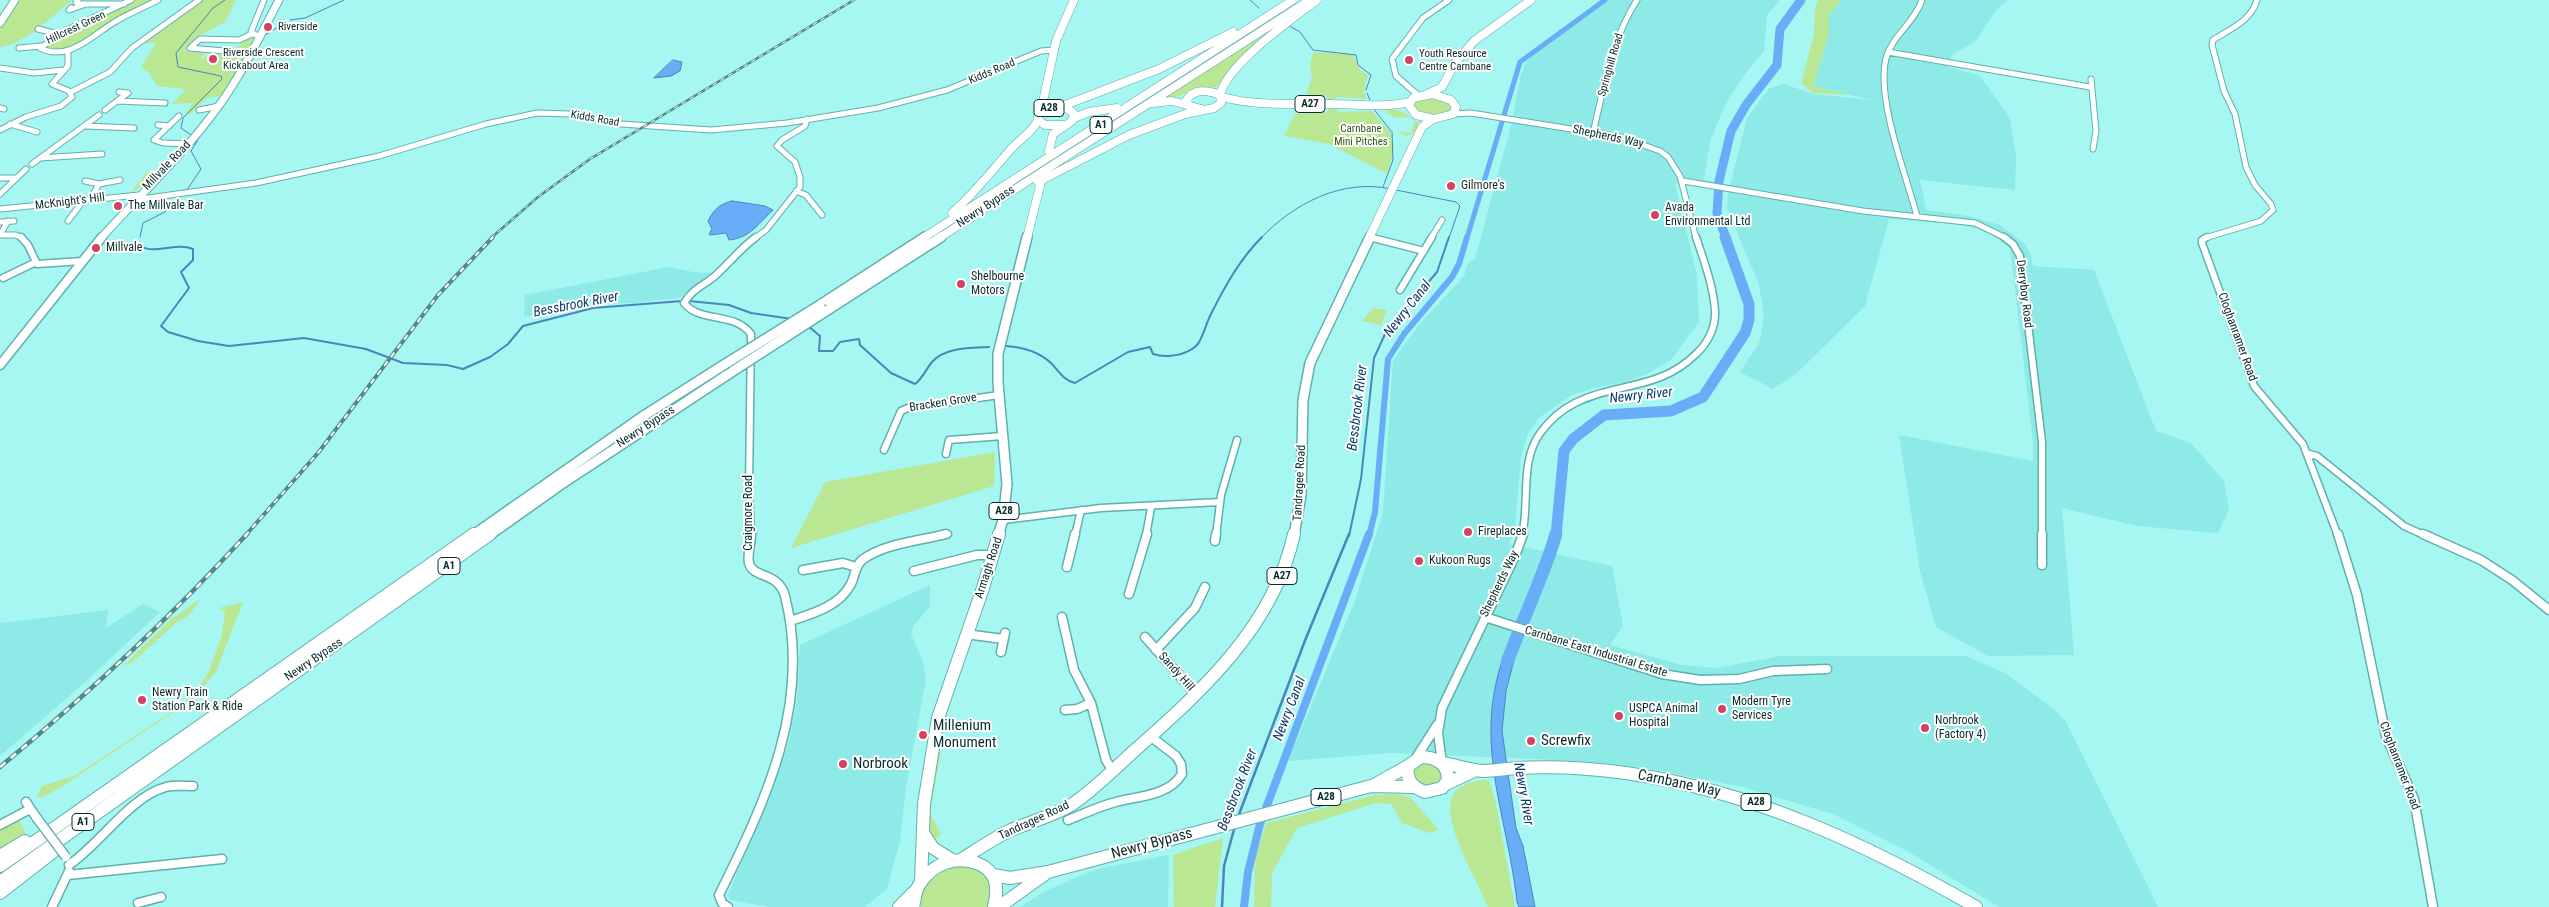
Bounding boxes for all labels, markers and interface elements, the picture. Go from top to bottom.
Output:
street label: Hillcrest Green [44,8,108,48]
place label: Riverside [278,20,318,34]
marker: Riverside [262,21,274,33]
street label: Springhill Road [1596,32,1626,98]
place label: Riverside Crescent Kickabout Area [223,46,304,72]
place label: Youth Resource Centre Carnbane [1419,47,1491,73]
marker: Riverside Crescent Kickabout Area [207,53,219,65]
marker: Youth Resource Centre Carnbane [1403,54,1415,66]
street label: Kidds Road [967,56,1017,88]
road number: A27 [1295,96,1325,112]
road number: A28 [1034,100,1064,116]
street label: Kidds Road [570,108,620,130]
road number: A1 [1090,116,1112,134]
park label: Carnbane Mini Pitches [1334,122,1388,148]
street label: Shepherds Way [1571,122,1645,152]
street label: Millvale Road [140,138,194,194]
place label: Gilmore's [1461,179,1505,193]
marker: Gilmore's [1445,180,1457,192]
street label: Newry Bypass [954,183,1018,231]
street label: McKnight's Hill [34,191,106,213]
place label: The Millvale Bar [128,199,204,213]
marker: The Millvale Bar [112,200,124,212]
place label: Avada Environmental Ltd [1665,201,1751,229]
marker: Avada Environmental Ltd [1649,209,1661,221]
place label: Millvale [106,241,142,255]
marker: Millvale [90,242,102,254]
street label: Derryboy Road [2013,259,2035,329]
place label: Shelbourne Motors [971,270,1024,298]
water label: Newry Canal [1381,277,1435,341]
marker: Shelbourne Motors [955,278,967,290]
water label: Bessbrook River [532,289,620,321]
street label: Cloghanramer Road [2214,291,2260,383]
water label: Bessbrook River [1344,364,1372,452]
water label: Newry River [1609,384,1673,408]
street label: Bracken Grove [908,391,978,415]
street label: Newry Bypass [614,403,678,451]
street label: Tandragee Road [1291,445,1309,521]
street label: Craigmore Road [742,475,756,551]
road number: A28 [989,502,1019,520]
place label: Fireplaces [1478,525,1527,539]
marker: Fireplaces [1462,526,1474,538]
street label: Armagh Road [972,535,1006,601]
street label: Shepherds Way [1478,548,1522,620]
place label: Kukoon Rugs [1429,554,1491,568]
marker: Kukoon Rugs [1413,555,1425,567]
road number: A1 [438,558,460,574]
road number: A27 [1267,568,1297,584]
street label: Carnbane East Industrial Estate [1523,623,1669,681]
street label: Newry Bypass [282,635,346,685]
street label: Sandy Hill [1155,650,1197,694]
water label: Newry Canal [1270,675,1310,743]
place label: Newry Train Station Park & Ride [152,686,243,714]
marker: Newry Train Station Park & Ride [136,694,148,706]
place label: Modern Tyre Services [1732,695,1791,723]
place label: USPCA Animal Hospital [1629,702,1698,730]
marker: Modern Tyre Services [1716,703,1728,715]
marker: USPCA Animal Hospital [1613,710,1625,722]
place label: Norbrook (Factory 4) [1935,714,1986,742]
place label: Millenium Monument [933,717,996,752]
street label: Cloghanramer Road [2376,720,2422,812]
marker: Norbrook (Factory 4) [1919,722,1931,734]
marker: Millenium Monument [917,729,929,741]
place label: Screwfix [1541,732,1591,750]
marker: Screwfix [1525,735,1537,747]
water label: Bessbrook River [1215,747,1261,833]
place label: Norbrook [853,755,908,773]
marker: Norbrook [837,758,849,770]
water label: Newry River [1509,761,1537,827]
street label: Carnbane Way [1636,766,1722,802]
road number: A28 [1311,789,1341,806]
road number: A28 [1741,794,1771,810]
street label: Tandragee Road [996,798,1072,844]
road number: A1 [72,814,94,830]
street label: Newry Bypass [1110,825,1194,863]

